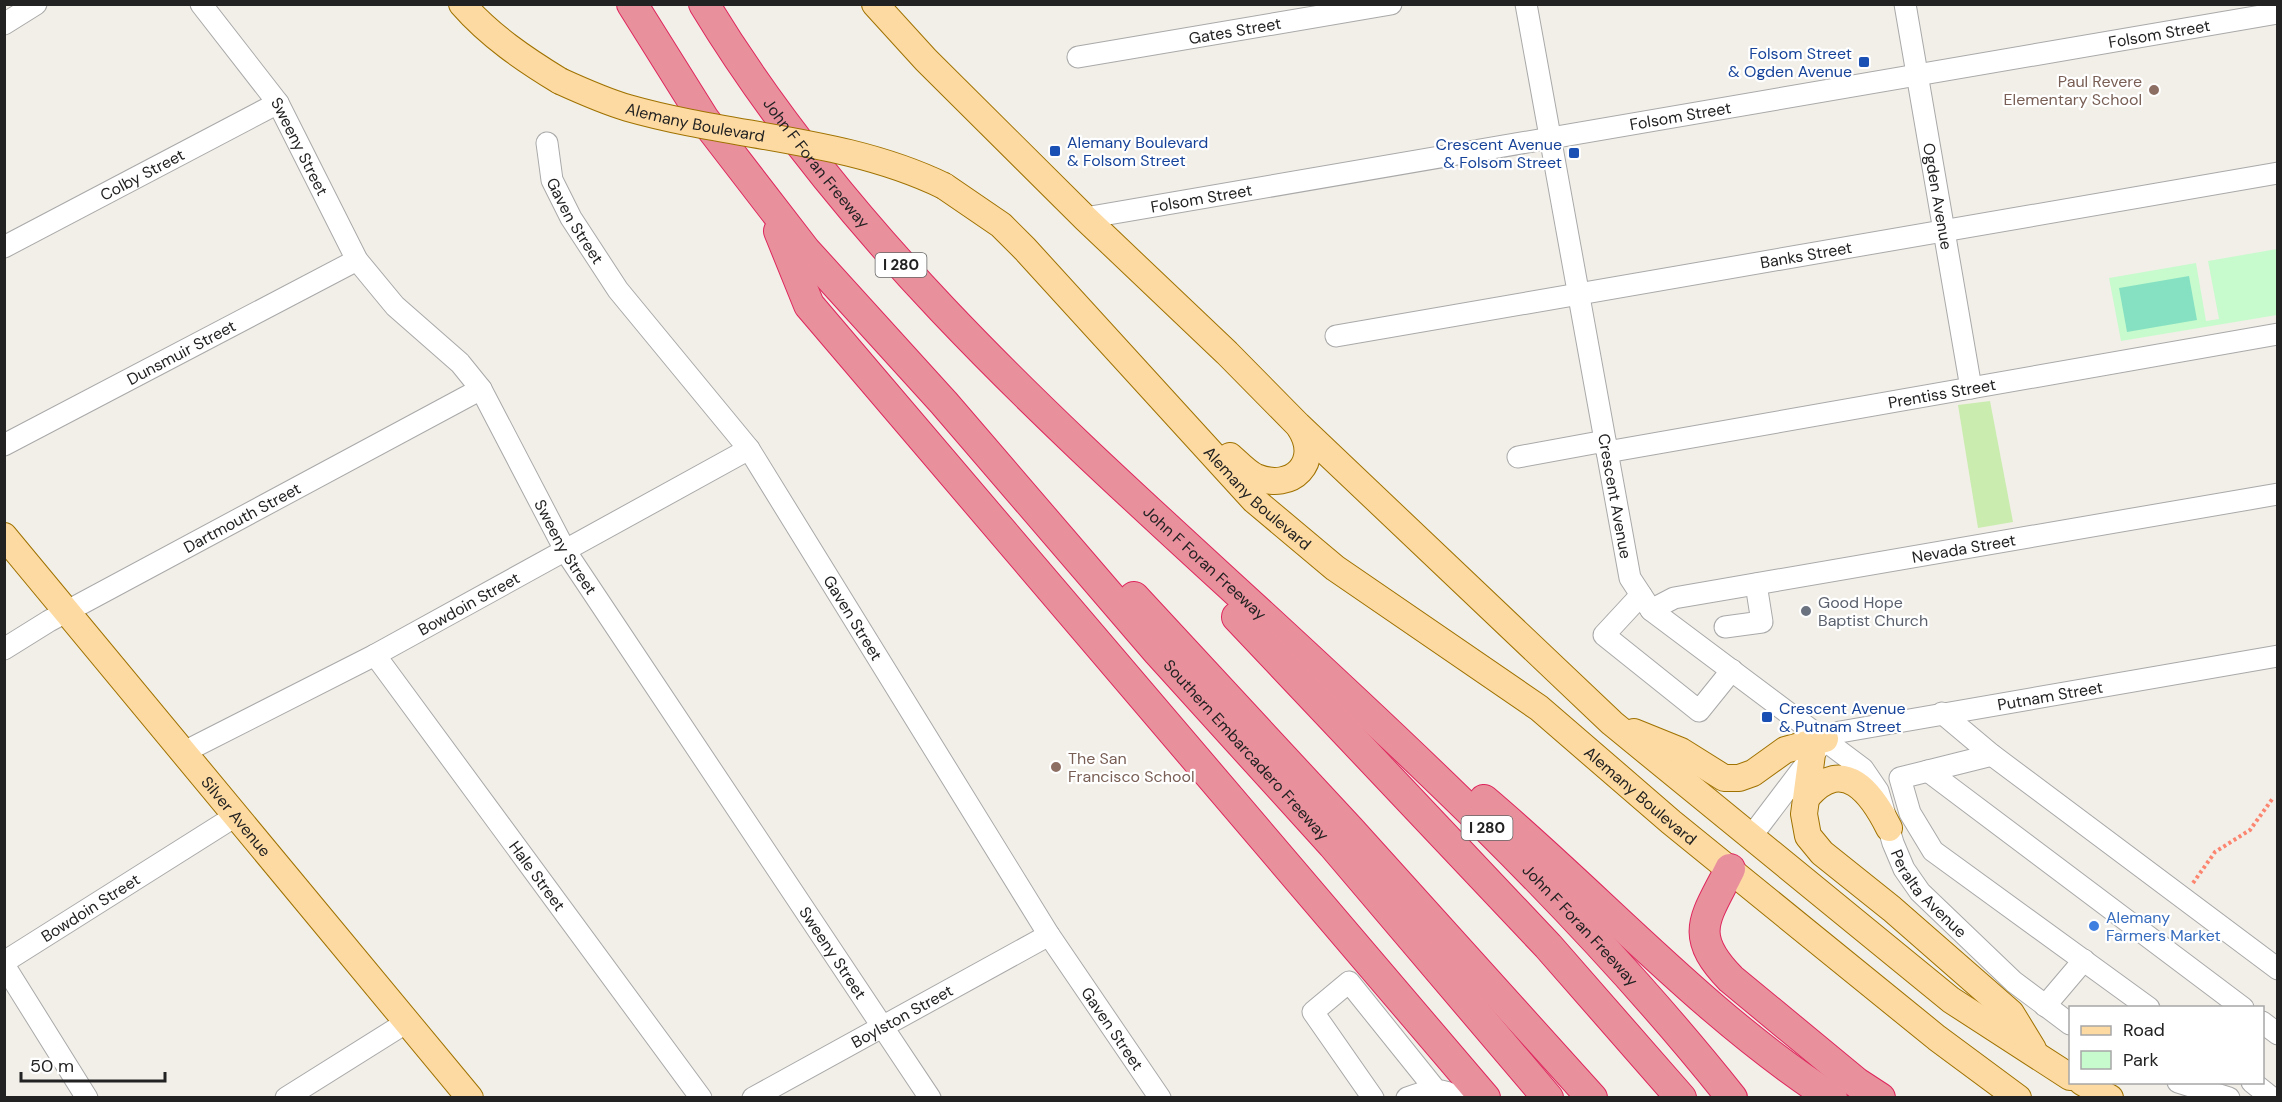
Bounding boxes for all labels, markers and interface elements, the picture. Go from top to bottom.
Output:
street label: Gates Street [1187,13,1283,49]
street label: Folsom Street [2107,15,2212,53]
place label: Folsom Street & Ogden Avenue [1728,43,1852,82]
marker: Folsom Street & Ogden Avenue [1857,55,1871,69]
place label: Paul Revere Elementary School [2004,71,2142,110]
marker: Paul Revere Elementary School [2147,83,2161,97]
street label: Sweeny Street [266,93,333,199]
street label: John F Foran Freeway [758,94,874,233]
street label: Folsom Street [1628,97,1733,135]
street label: Alemany Boulevard [623,98,766,147]
place label: Alemany Boulevard & Folsom Street [1067,132,1208,171]
place label: Crescent Avenue & Folsom Street [1435,134,1562,173]
street label: Ogden Avenue [1918,141,1957,251]
street label: Colby Street [96,144,188,206]
marker: Alemany Boulevard & Folsom Street [1048,144,1062,158]
marker: Crescent Avenue & Folsom Street [1567,146,1581,160]
street label: Gaven Street [541,174,608,268]
street label: Folsom Street [1149,179,1254,218]
street label: Banks Street [1759,237,1854,273]
road number: I 280 [876,253,926,277]
street label: Dunsmuir Street [123,315,240,390]
street label: Prentiss Street [1886,374,1997,413]
street label: Crescent Avenue [1593,432,1636,560]
street label: Alemany Boulevard [1199,442,1316,555]
street label: Dartmouth Street [180,478,304,558]
street label: Sweeny Street [529,496,601,599]
street label: John F Foran Freeway [1139,501,1271,625]
street label: Nevada Street [1910,529,2017,568]
street label: Bowdoin Street [414,567,523,640]
street label: Gaven Street [818,571,887,664]
place label: Good Hope Baptist Church [1818,592,1928,631]
marker: Good Hope Baptist Church [1799,604,1813,618]
street label: Southern Embarcadero Freeway [1159,655,1334,845]
street label: Putnam Street [1996,677,2104,715]
place label: Crescent Avenue & Putnam Street [1779,698,1906,737]
marker: Crescent Avenue & Putnam Street [1760,710,1774,724]
street label: Alemany Boulevard [1580,742,1701,850]
place label: The San Francisco School [1068,748,1194,787]
marker: The San Francisco School [1049,760,1063,774]
street label: Silver Avenue [196,772,275,861]
road number: I 280 [1462,816,1512,840]
street label: Hale Street [504,837,570,915]
street label: Peralta Avenue [1886,846,1971,942]
street label: John F Foran Freeway [1518,860,1643,991]
street label: Bowdoin Street [37,869,144,947]
street label: Sweeny Street [794,903,871,1003]
place label: Alemany Farmers Market [2106,907,2221,946]
marker: Alemany Farmers Market [2087,919,2101,933]
street label: Boylston Street [848,980,957,1053]
street label: Gaven Street [1076,983,1148,1075]
legend [2069,1006,2264,1084]
text: Road [2123,1018,2165,1042]
scale bar [21,1045,165,1083]
text: Park [2123,1048,2159,1072]
text: 50 m [30,1054,74,1078]

